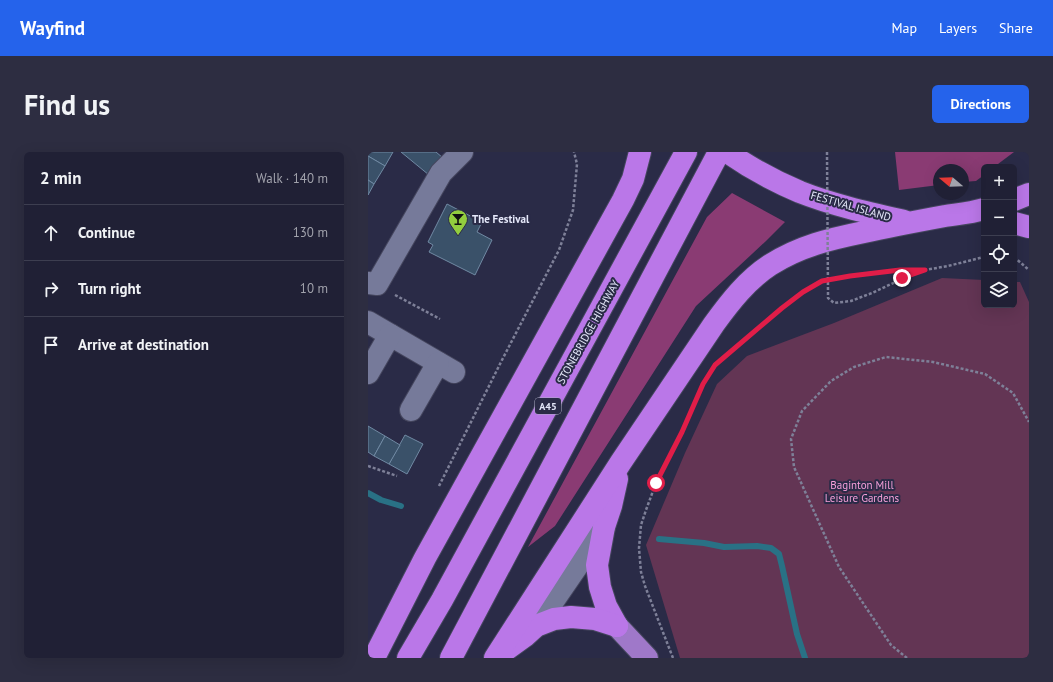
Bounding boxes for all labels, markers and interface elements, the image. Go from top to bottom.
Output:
text: Wayfind [20,16,85,40]
text: Map [891,19,917,37]
text: Layers [939,19,977,37]
text: Share [999,19,1033,37]
button: Directions [932,85,1029,123]
text: Find us [24,86,110,123]
north arrow [933,164,969,200]
map controls [981,164,1017,308]
button: + [981,164,1017,200]
text: 2 min [40,167,81,189]
text: Walk · 140 m [256,170,328,187]
street label: FESTIVAL ISLAND [809,188,893,224]
button: − [981,200,1017,236]
bar icon: The Festival [447,208,469,236]
place label: The Festival [472,212,530,226]
icon: ahead [40,222,62,244]
text: Continue [78,223,135,242]
text: 130 m [293,224,328,241]
button: locate [981,236,1017,272]
route end [893,269,911,287]
button: layers [981,272,1017,308]
street label: STONEBRIDGE HIGHWAY [554,277,623,386]
icon: right [40,278,62,300]
text: Turn right [78,279,141,298]
text: 10 m [300,280,328,297]
icon: arrive [40,334,62,356]
text: Arrive at destination [78,335,209,354]
road number: A45 [535,398,561,414]
route start [647,474,665,492]
park label: Baginton Mill Leisure Gardens [825,478,900,505]

